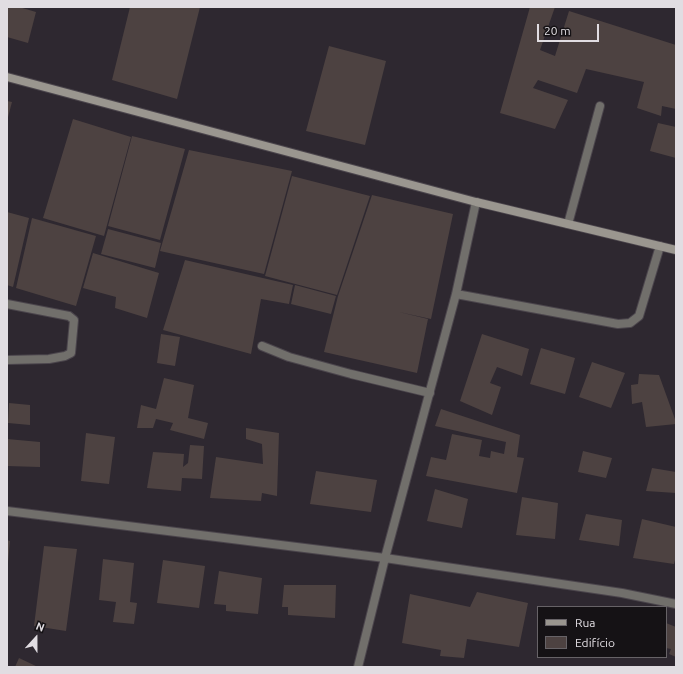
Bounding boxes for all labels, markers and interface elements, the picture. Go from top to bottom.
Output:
scale bar [539,16,601,42]
text: 20 m [544,24,571,37]
legend [537,606,667,658]
text: Rua [575,616,596,629]
north arrow [16,618,56,658]
text: N [34,620,46,634]
text: Edifício [575,636,615,649]

